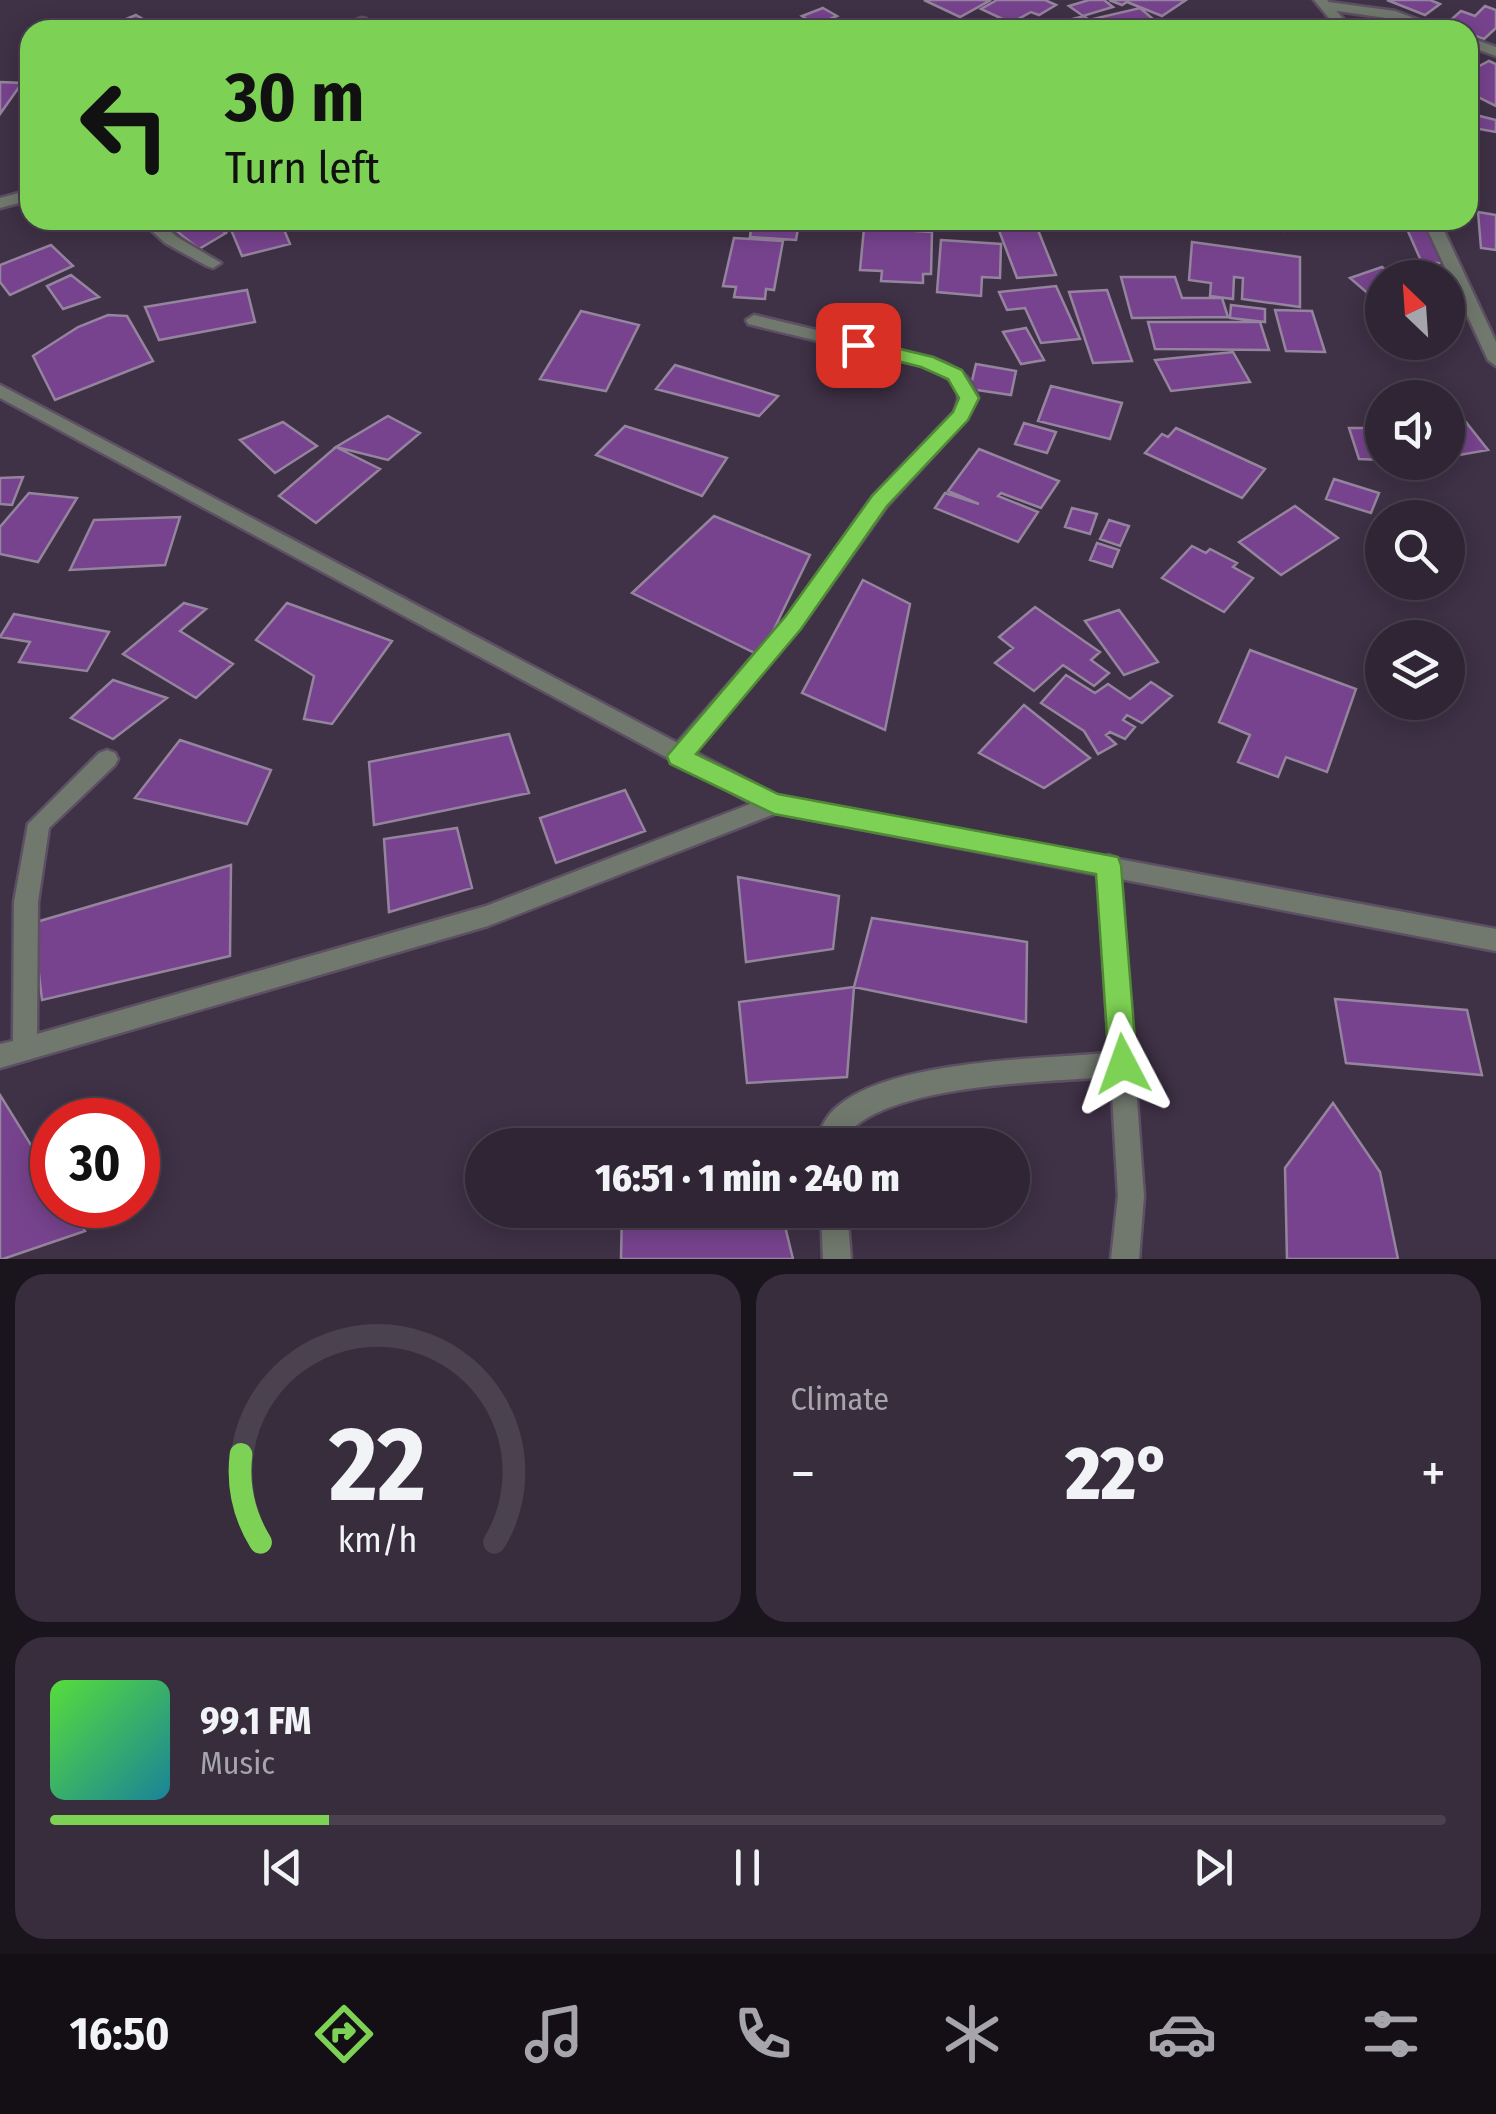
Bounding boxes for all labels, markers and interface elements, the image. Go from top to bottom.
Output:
text: 30 m [225,56,364,140]
icon: left [60,60,190,190]
text: Turn left [225,141,380,195]
north arrow [1365,260,1465,360]
map controls [1365,260,1465,720]
pin [816,303,901,388]
icon: arrive [831,318,886,373]
button: sound [1365,380,1465,480]
button: search [1365,500,1465,600]
button: layers [1365,620,1465,720]
position arrow [1071,1012,1175,1116]
speed limit sign: 30 [30,1098,160,1228]
text: 16:51 · 1 min · 240 m [595,1155,900,1201]
text: Climate [791,1380,889,1418]
text: 22 [329,1403,426,1528]
text: 22° [1065,1429,1171,1519]
text: − [791,1441,815,1507]
text: + [1421,1441,1446,1507]
text: km/h [338,1519,418,1561]
text: 99.1 FM [200,1698,311,1744]
text: Music [200,1744,275,1782]
icon: previous [255,1840,310,1895]
icon: pause [720,1840,775,1895]
icon: next [1186,1840,1241,1895]
icon: directions [309,1999,379,2069]
icon: music [519,1999,589,2069]
icon: phone [728,1999,798,2069]
icon: climate [937,1999,1007,2069]
icon: car [1147,1999,1217,2069]
icon: filters [1356,1999,1426,2069]
text: 16:50 [70,2007,170,2061]

